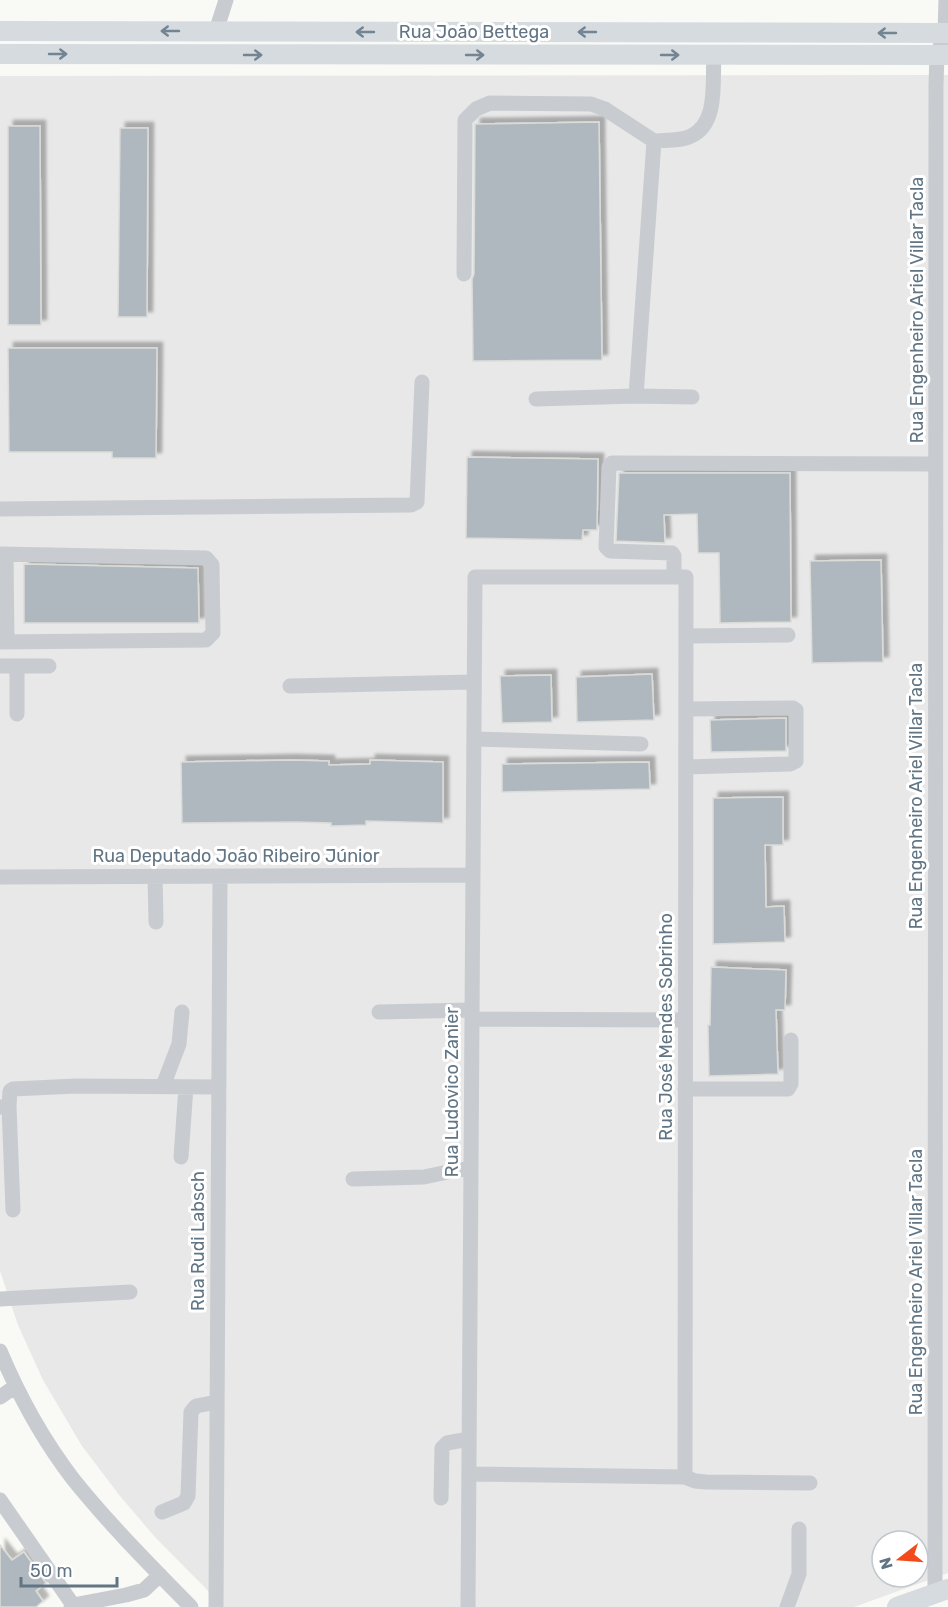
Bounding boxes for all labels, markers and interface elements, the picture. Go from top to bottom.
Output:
street label: Rua João Bettega [399,21,549,43]
one-way arrow [161,25,181,37]
one-way arrow [356,26,376,37]
one-way arrow [577,26,597,38]
one-way arrow [877,27,897,39]
one-way arrow [48,48,68,60]
one-way arrow [243,49,263,61]
one-way arrow [464,49,484,61]
one-way arrow [659,49,679,61]
street label: Rua Engenheiro Ariel Villar Tacla [906,177,928,443]
street label: Rua Engenheiro Ariel Villar Tacla [905,663,927,929]
street label: Rua Deputado João Ribeiro Júnior [92,845,380,867]
street label: Rua José Mendes Sobrinho [655,913,677,1141]
street label: Rua Ludovico Zanier [441,1007,463,1177]
street label: Rua Engenheiro Ariel Villar Tacla [905,1149,927,1415]
street label: Rua Rudi Labsch [187,1171,209,1311]
north arrow [870,1529,930,1589]
scale bar [21,1550,117,1588]
text: N [875,1555,897,1572]
text: 50 m [30,1560,73,1582]

